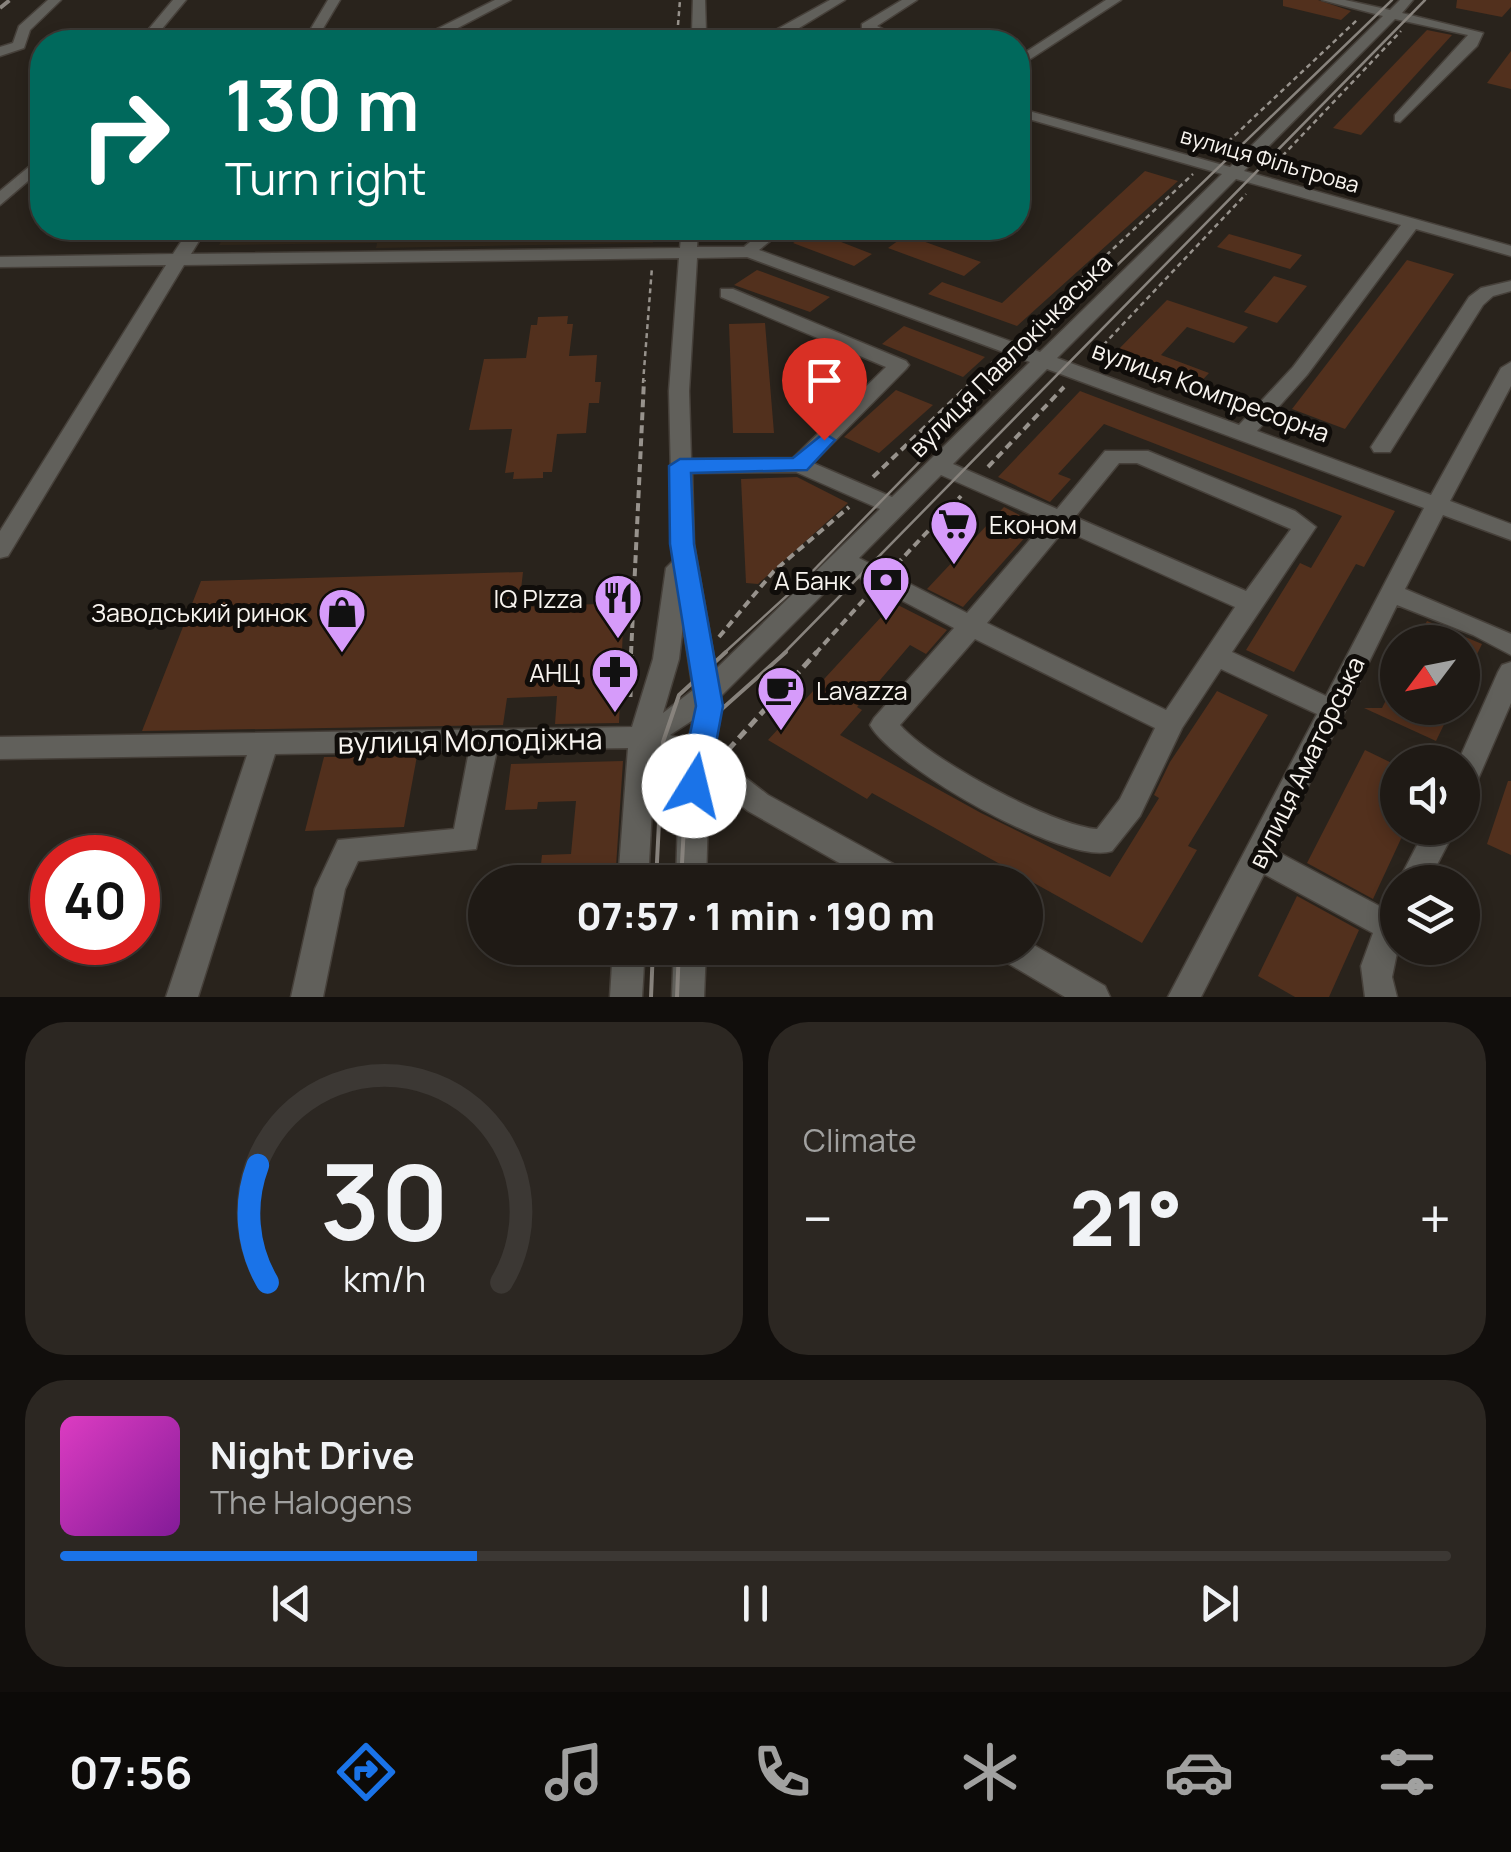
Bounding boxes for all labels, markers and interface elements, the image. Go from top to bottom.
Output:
text: 130 m [225,56,419,152]
icon: right [60,70,190,200]
street label: вулиця Фільтрова [1177,120,1363,200]
text: Turn right [225,147,426,209]
street label: вулиця Павлокічкаська [901,246,1119,464]
street label: вулиця Компресорна [1087,332,1335,450]
pin [782,338,867,441]
icon: arrive [797,353,852,408]
supermarket icon: Економ [928,498,980,566]
place label: Економ [989,507,1077,542]
bank icon: А Банк [860,554,912,622]
place label: А Банк [774,563,852,598]
restaurant icon: IQ PIzza [592,572,644,640]
place label: IQ PIzza [494,581,583,616]
shop icon: Заводський ринок [316,586,368,654]
place label: Заводський ринок [91,595,308,630]
north arrow [1380,625,1480,725]
map controls [1380,625,1480,965]
pharmacy icon: АНЦ [589,646,641,714]
street label: вулиця Аматорська [1240,650,1372,874]
place label: АНЦ [529,655,580,690]
cafe icon: Lavazza [755,664,807,732]
place label: Lavazza [816,673,908,708]
street label: вулиця Молодіжна [337,717,603,763]
position arrow [642,734,746,838]
button: sound [1380,745,1480,845]
speed limit sign: 40 [30,835,160,965]
button: layers [1380,865,1480,965]
text: 07:57 · 1 min · 190 m [576,889,935,941]
text: Climate [803,1118,917,1162]
text: 30 [320,1129,448,1271]
text: 21° [1069,1166,1183,1269]
text: − [803,1180,833,1256]
text: + [1419,1180,1451,1256]
text: km/h [342,1254,426,1303]
text: Night Drive [210,1428,415,1480]
text: The Halogens [210,1480,412,1524]
icon: previous [264,1576,319,1631]
icon: pause [728,1576,783,1631]
icon: next [1192,1576,1247,1631]
icon: directions [331,1737,401,1807]
icon: music [539,1737,609,1807]
icon: phone [747,1737,817,1807]
icon: climate [955,1737,1025,1807]
icon: car [1164,1737,1234,1807]
icon: filters [1372,1737,1442,1807]
text: 07:56 [69,1741,192,1803]

